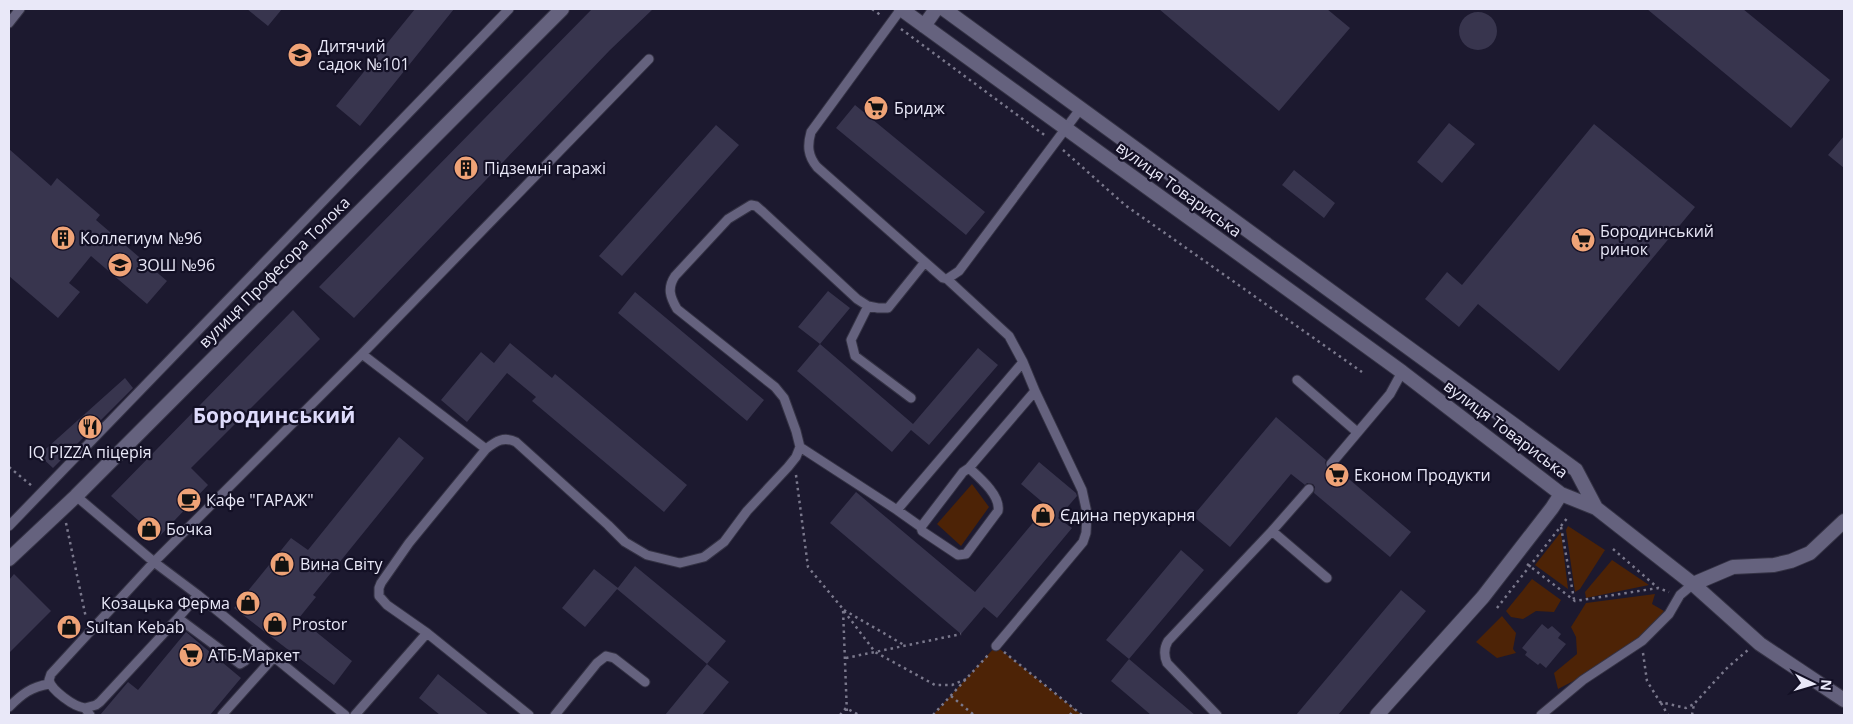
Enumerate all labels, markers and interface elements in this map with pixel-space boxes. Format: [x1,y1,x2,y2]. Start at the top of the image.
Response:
place label: Дитячий садок №101 [318,35,410,75]
school or university icon: Дитячий садок №101 [287,42,313,68]
supermarket icon: Бридж [863,95,889,121]
place label: Бридж [894,97,945,119]
street label: вулиця Товариська [1112,136,1246,242]
building icon: Підземні гаражі [453,155,479,181]
place label: Підземні гаражі [484,157,606,179]
street label: вулиця Професора Толока [194,192,354,352]
place label: Бородинський ринок [1600,220,1714,260]
building icon: Коллегиум №96 [50,225,76,251]
place label: Коллегиум №96 [80,227,202,249]
supermarket icon: Бородинський ринок [1570,227,1596,253]
school or university icon: ЗОШ №96 [107,252,133,278]
place label: ЗОШ №96 [138,254,215,276]
street label: вулиця Товариська [1439,375,1573,483]
district label: Бородинський [193,401,355,429]
restaurant icon: IQ PIZZA піцерія [77,414,103,440]
place label: IQ PIZZA піцерія [28,441,152,463]
supermarket icon: Економ Продукти [1324,462,1350,488]
place label: Економ Продукти [1354,464,1491,486]
cafe icon: Кафе "ГАРАЖ" [176,487,202,513]
place label: Кафе "ГАРАЖ" [206,489,314,511]
shop icon: Єдина перукарня [1030,502,1056,528]
place label: Єдина перукарня [1060,504,1195,526]
shop icon: Бочка [136,516,162,542]
place label: Бочка [166,518,212,540]
shop icon: Вина Світу [269,551,295,577]
place label: Вина Світу [300,553,384,575]
shop icon: Козацька Ферма [235,590,261,616]
place label: Козацька Ферма [101,592,230,614]
shop icon: Prostor [262,611,288,637]
place label: Prostor [292,613,348,635]
shop icon: Sultan Kebab [56,614,82,640]
place label: Sultan Kebab [86,616,184,638]
supermarket icon: АТБ-Маркет [178,642,204,668]
place label: АТБ-Маркет [208,644,300,666]
north arrow [1788,659,1838,709]
text: N [1816,679,1836,692]

